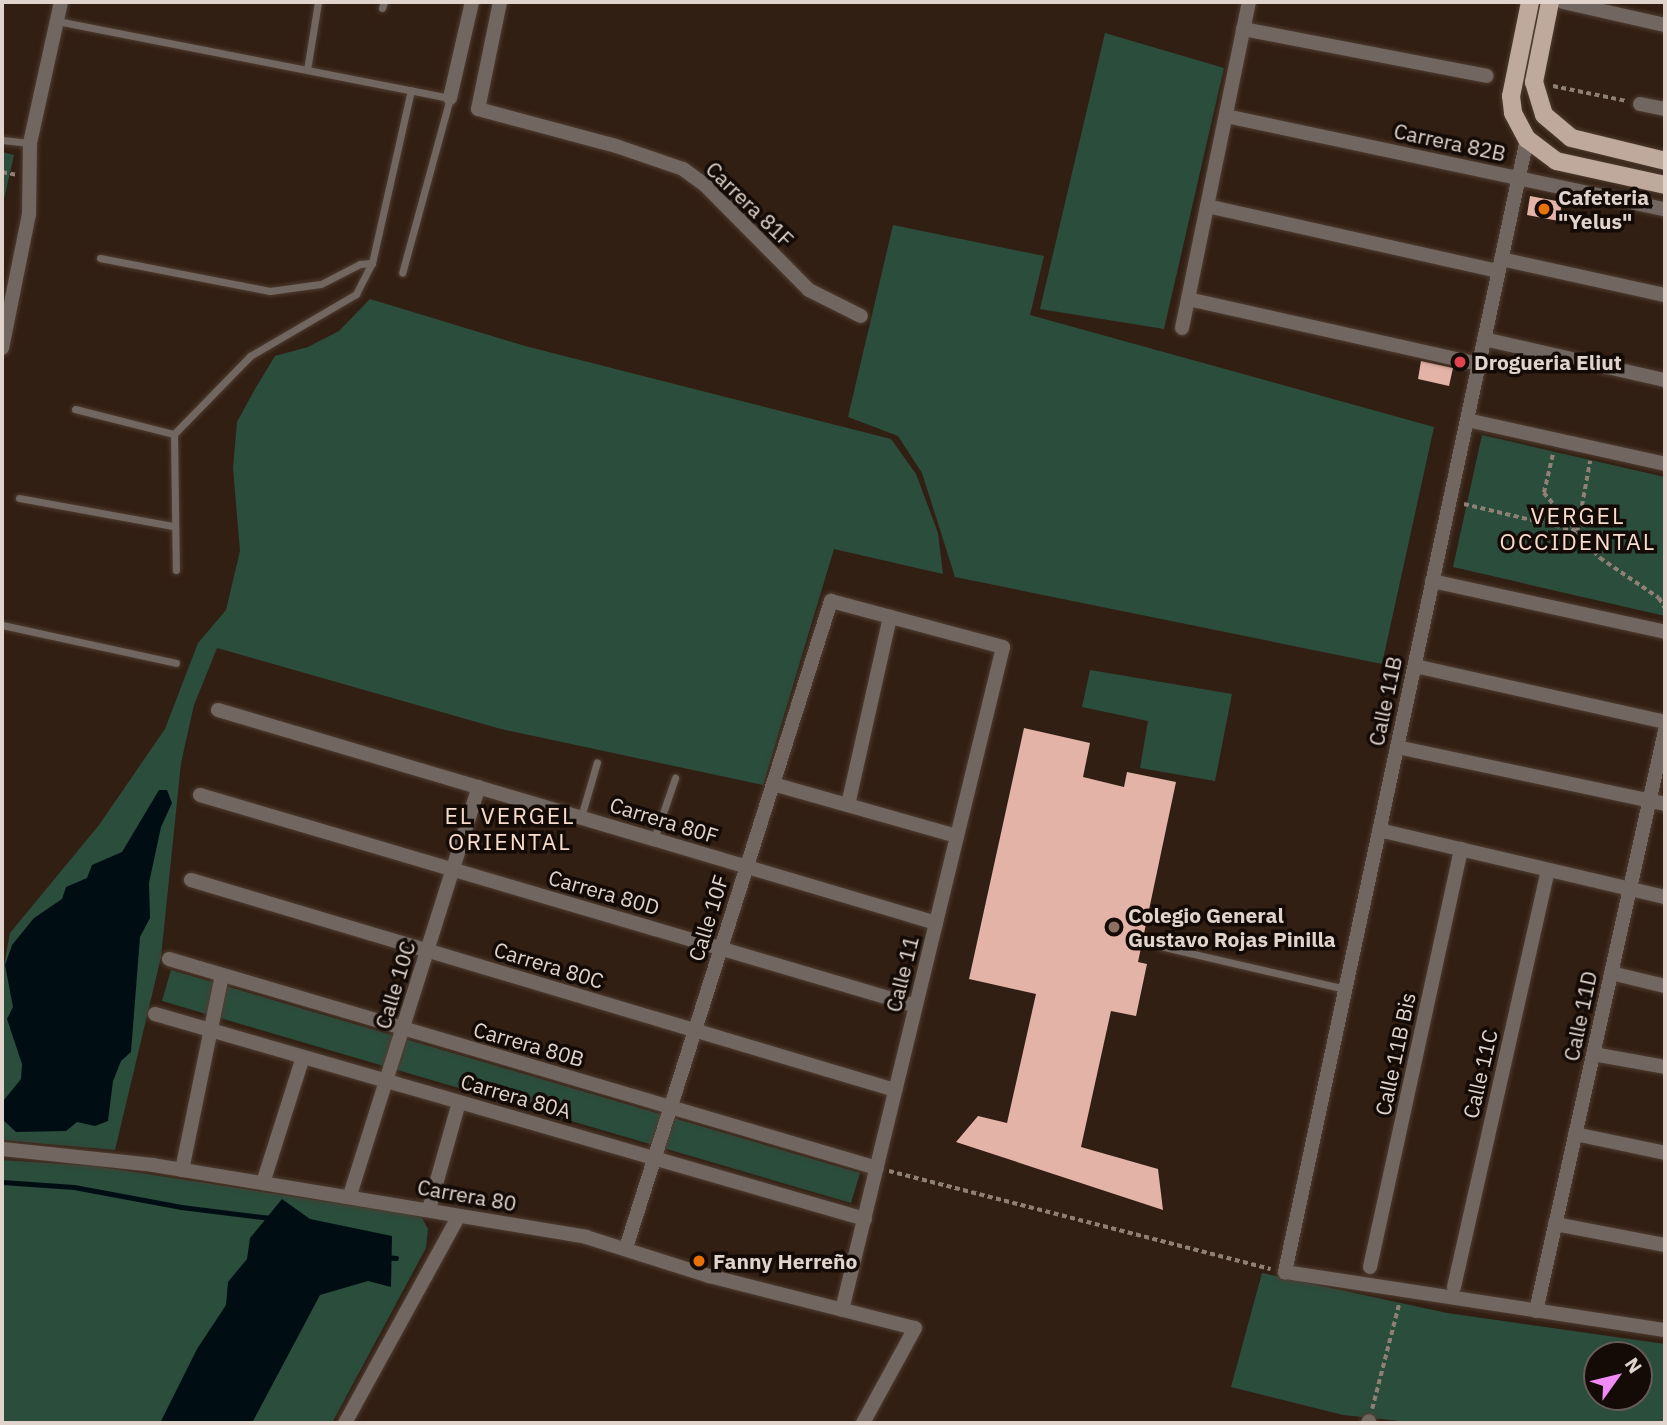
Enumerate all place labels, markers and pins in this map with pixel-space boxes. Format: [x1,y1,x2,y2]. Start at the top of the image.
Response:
place label: Cafeteria "Yelus" [1558,184,1649,234]
marker: Cafeteria "Yelus" [1536,201,1552,217]
place label: Drogueria Eliut [1474,349,1622,375]
marker: Drogueria Eliut [1452,354,1468,370]
place label: Colegio General Gustavo Rojas Pinilla [1128,902,1336,952]
marker: Colegio General Gustavo Rojas Pinilla [1106,919,1122,935]
place label: Fanny Herreño [713,1248,857,1274]
marker: Fanny Herreño [691,1253,707,1269]

